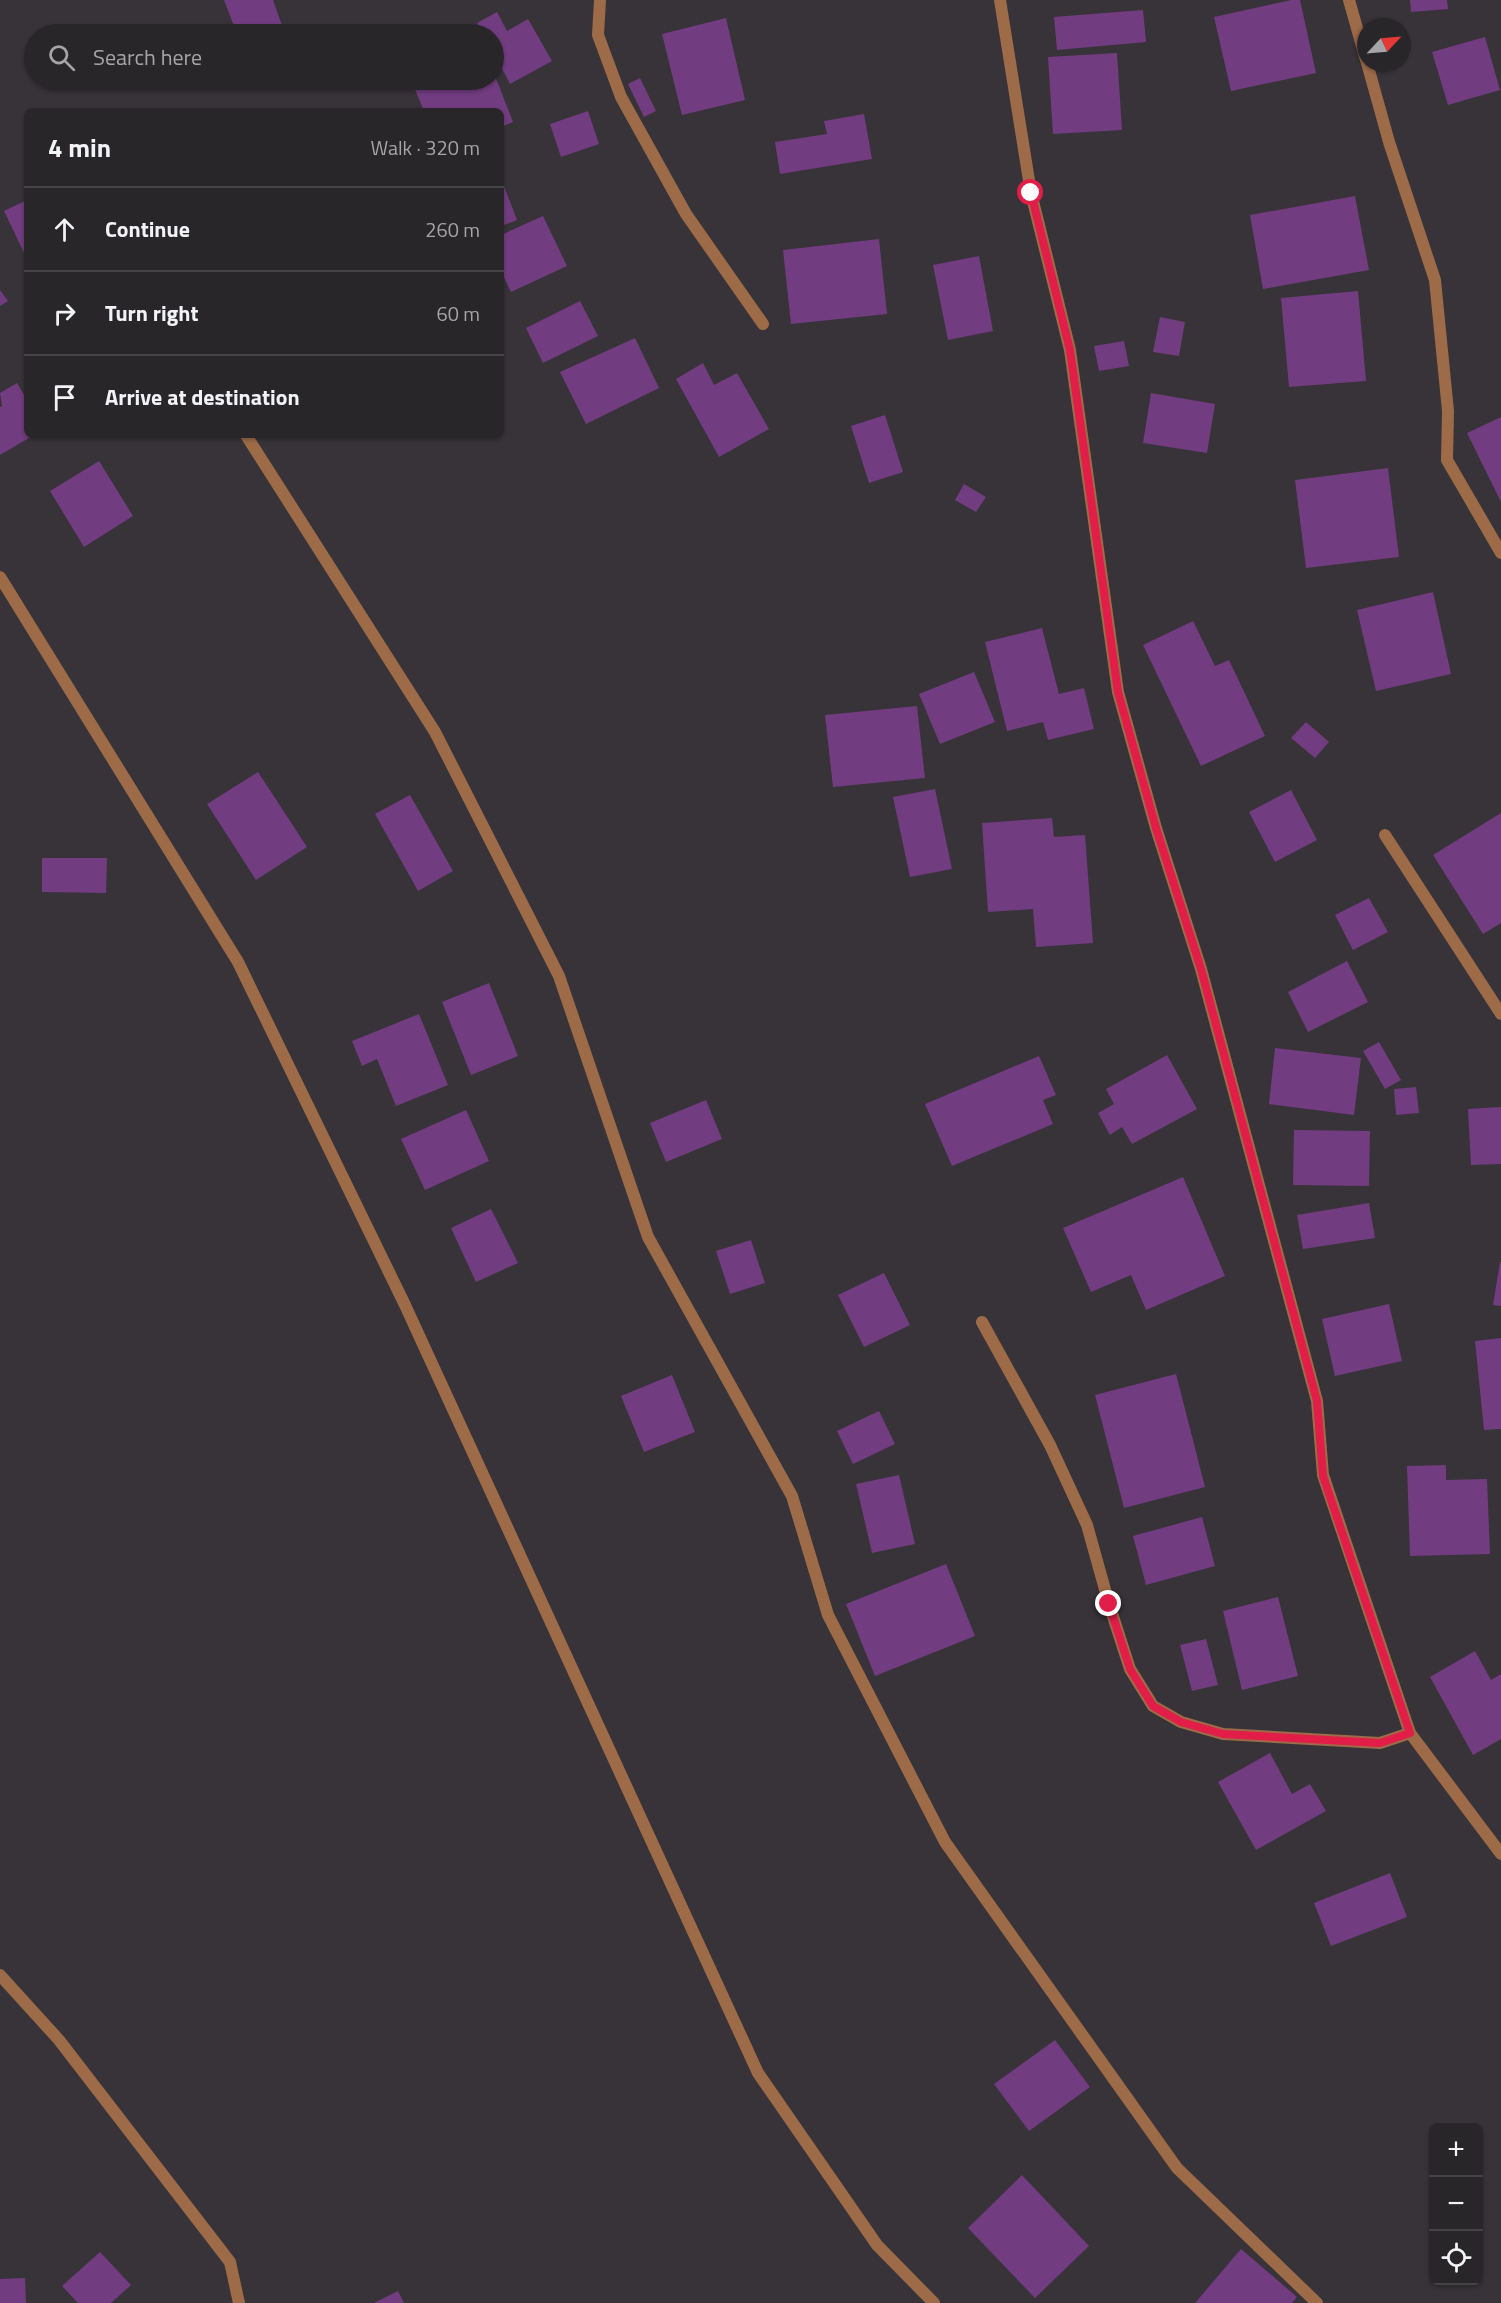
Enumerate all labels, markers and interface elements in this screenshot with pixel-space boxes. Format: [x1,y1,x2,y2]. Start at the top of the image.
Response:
north arrow [1357,18,1411,72]
search box [24,24,504,90]
text: Search here [93,40,202,74]
icon: search [45,41,78,74]
text: 4 min [48,128,111,167]
text: Walk · 320 m [371,132,480,163]
route start [1017,179,1043,205]
text: Continue [105,212,190,246]
icon: ahead [48,213,81,246]
text: 260 m [425,214,480,245]
text: Turn right [105,296,199,330]
icon: right [48,297,81,330]
text: 60 m [436,298,480,329]
text: Arrive at destination [105,380,300,414]
icon: arrive [48,381,81,414]
route end [1095,1590,1121,1616]
map controls [1429,2123,1483,2285]
button: + [1429,2123,1483,2177]
button: − [1429,2177,1483,2231]
button: locate [1429,2231,1483,2285]

